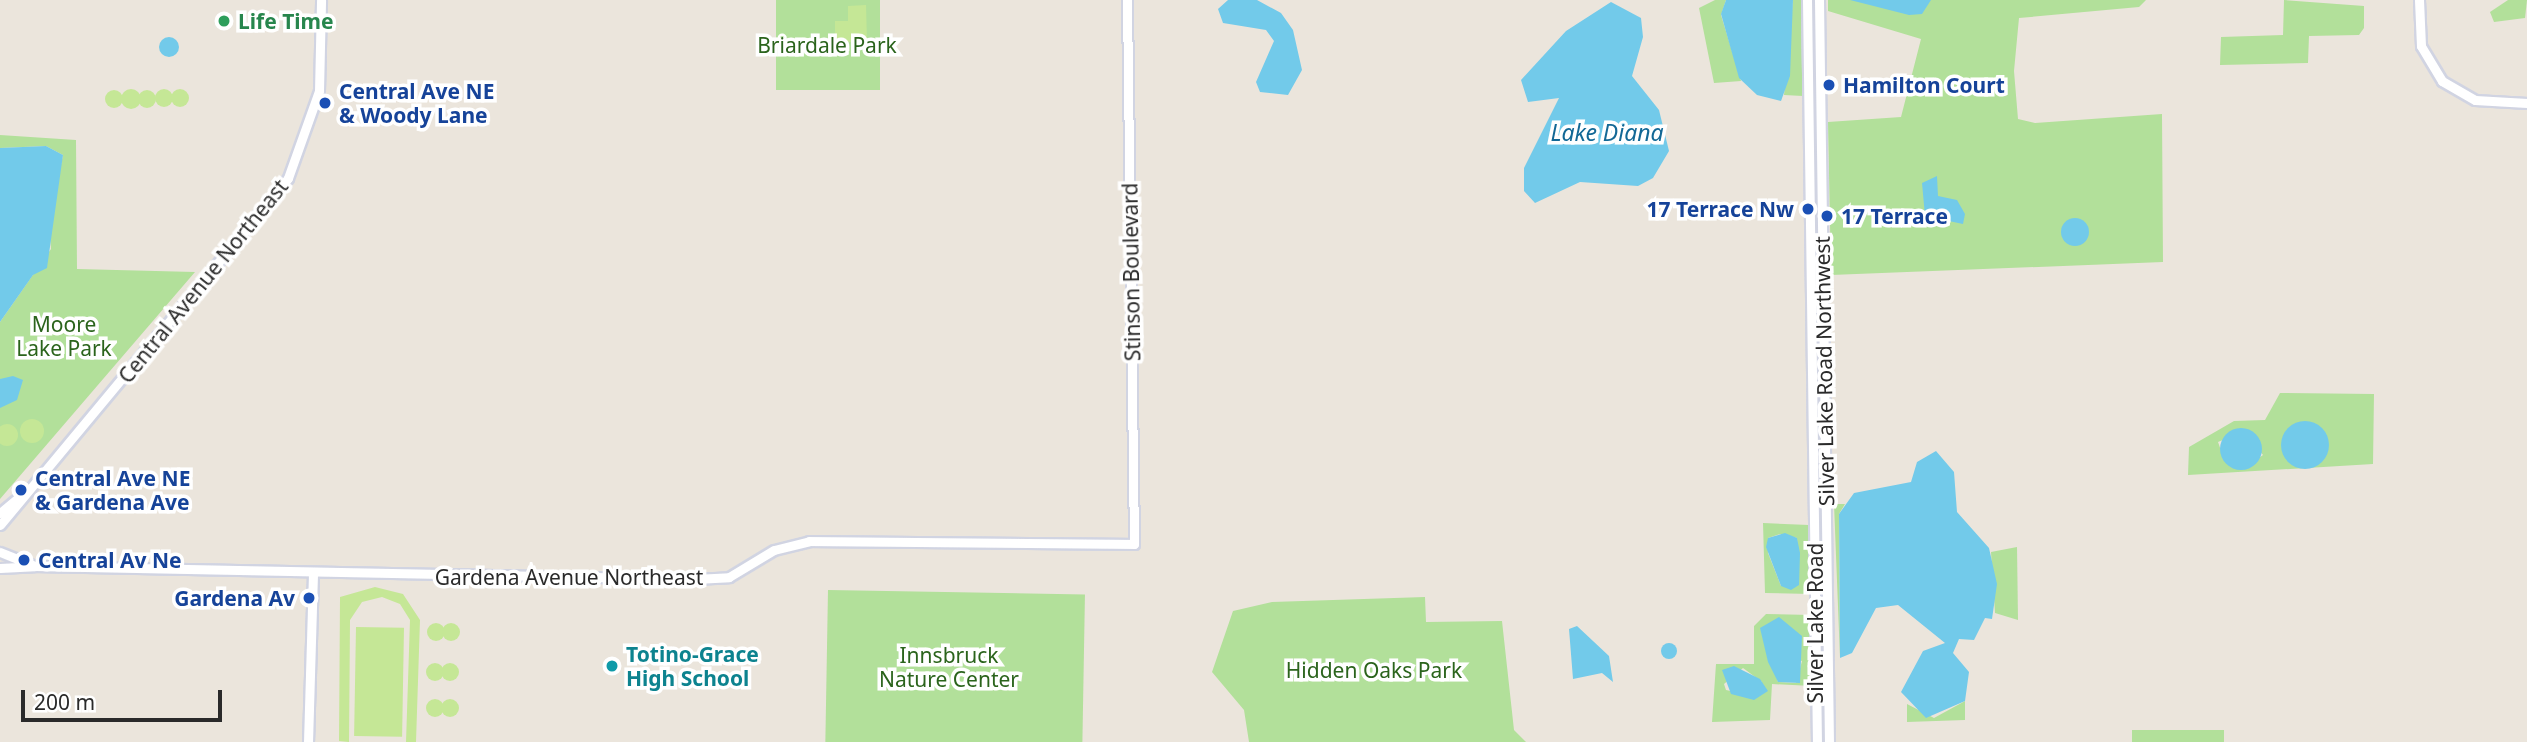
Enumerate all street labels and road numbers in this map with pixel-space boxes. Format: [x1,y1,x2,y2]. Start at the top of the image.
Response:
street label: Central Avenue Northeast [113,174,293,388]
street label: Stinson Boulevard [1117,183,1145,361]
street label: Silver Lake Road Northwest [1809,236,1839,506]
street label: Silver Lake Road [1802,543,1828,703]
street label: Gardena Avenue Northeast [435,564,703,590]

